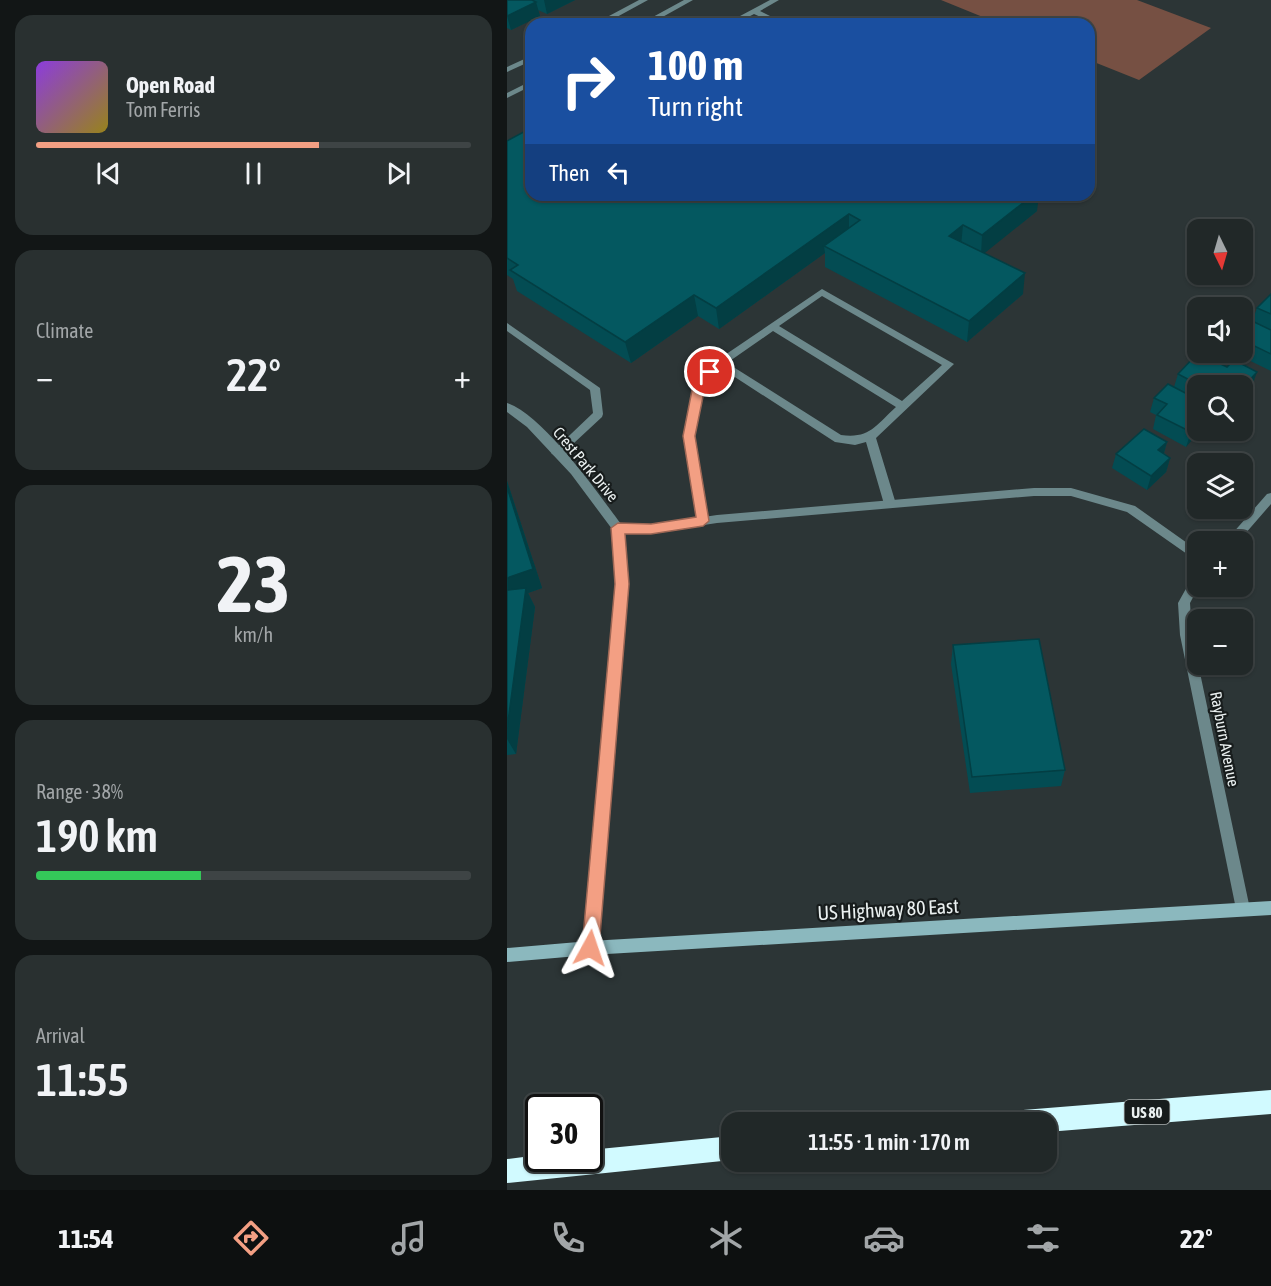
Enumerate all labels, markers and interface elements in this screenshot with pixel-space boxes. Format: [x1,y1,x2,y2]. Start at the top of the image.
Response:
text: 100 m [648,41,743,89]
icon: right [549,42,627,120]
text: Open Road [126,72,215,98]
text: Turn right [648,91,743,122]
text: Tom Ferris [126,98,200,121]
icon: left [602,156,635,189]
icon: previous [92,157,125,190]
icon: pause [237,157,270,190]
icon: next [382,157,415,190]
text: Then [549,160,590,186]
north arrow [1187,219,1253,285]
map controls [1187,219,1253,675]
button: sound [1187,297,1253,363]
text: Climate [36,319,93,342]
pin [684,346,735,397]
text: 22° [226,349,281,401]
icon: arrive [693,355,726,388]
text: − [36,357,53,395]
text: + [454,357,471,395]
button: search [1187,375,1253,441]
street label: Crest Park Drive [550,423,622,505]
button: layers [1187,453,1253,519]
button: + [1187,531,1253,597]
text: 23 [217,539,290,629]
button: − [1187,609,1253,675]
text: km/h [234,623,273,646]
street label: Rayburn Avenue [1206,690,1243,788]
text: Range · 38% [36,780,123,803]
text: 190 km [36,810,158,862]
street label: US Highway 80 East [817,894,960,924]
position arrow [558,916,622,980]
text: Arrival [36,1024,85,1047]
text: 11:55 [36,1054,129,1106]
speed limit sign: 30 [525,1094,603,1172]
road number: US 80 [1125,1100,1169,1124]
text: 11:55 · 1 min · 170 m [808,1129,970,1155]
icon: directions [230,1217,272,1259]
icon: music [388,1217,430,1259]
icon: phone [547,1217,589,1259]
icon: climate [705,1217,747,1259]
icon: car [863,1217,905,1259]
icon: filters [1022,1217,1064,1259]
text: 11:54 [58,1223,114,1254]
text: 22° [1180,1223,1213,1254]

